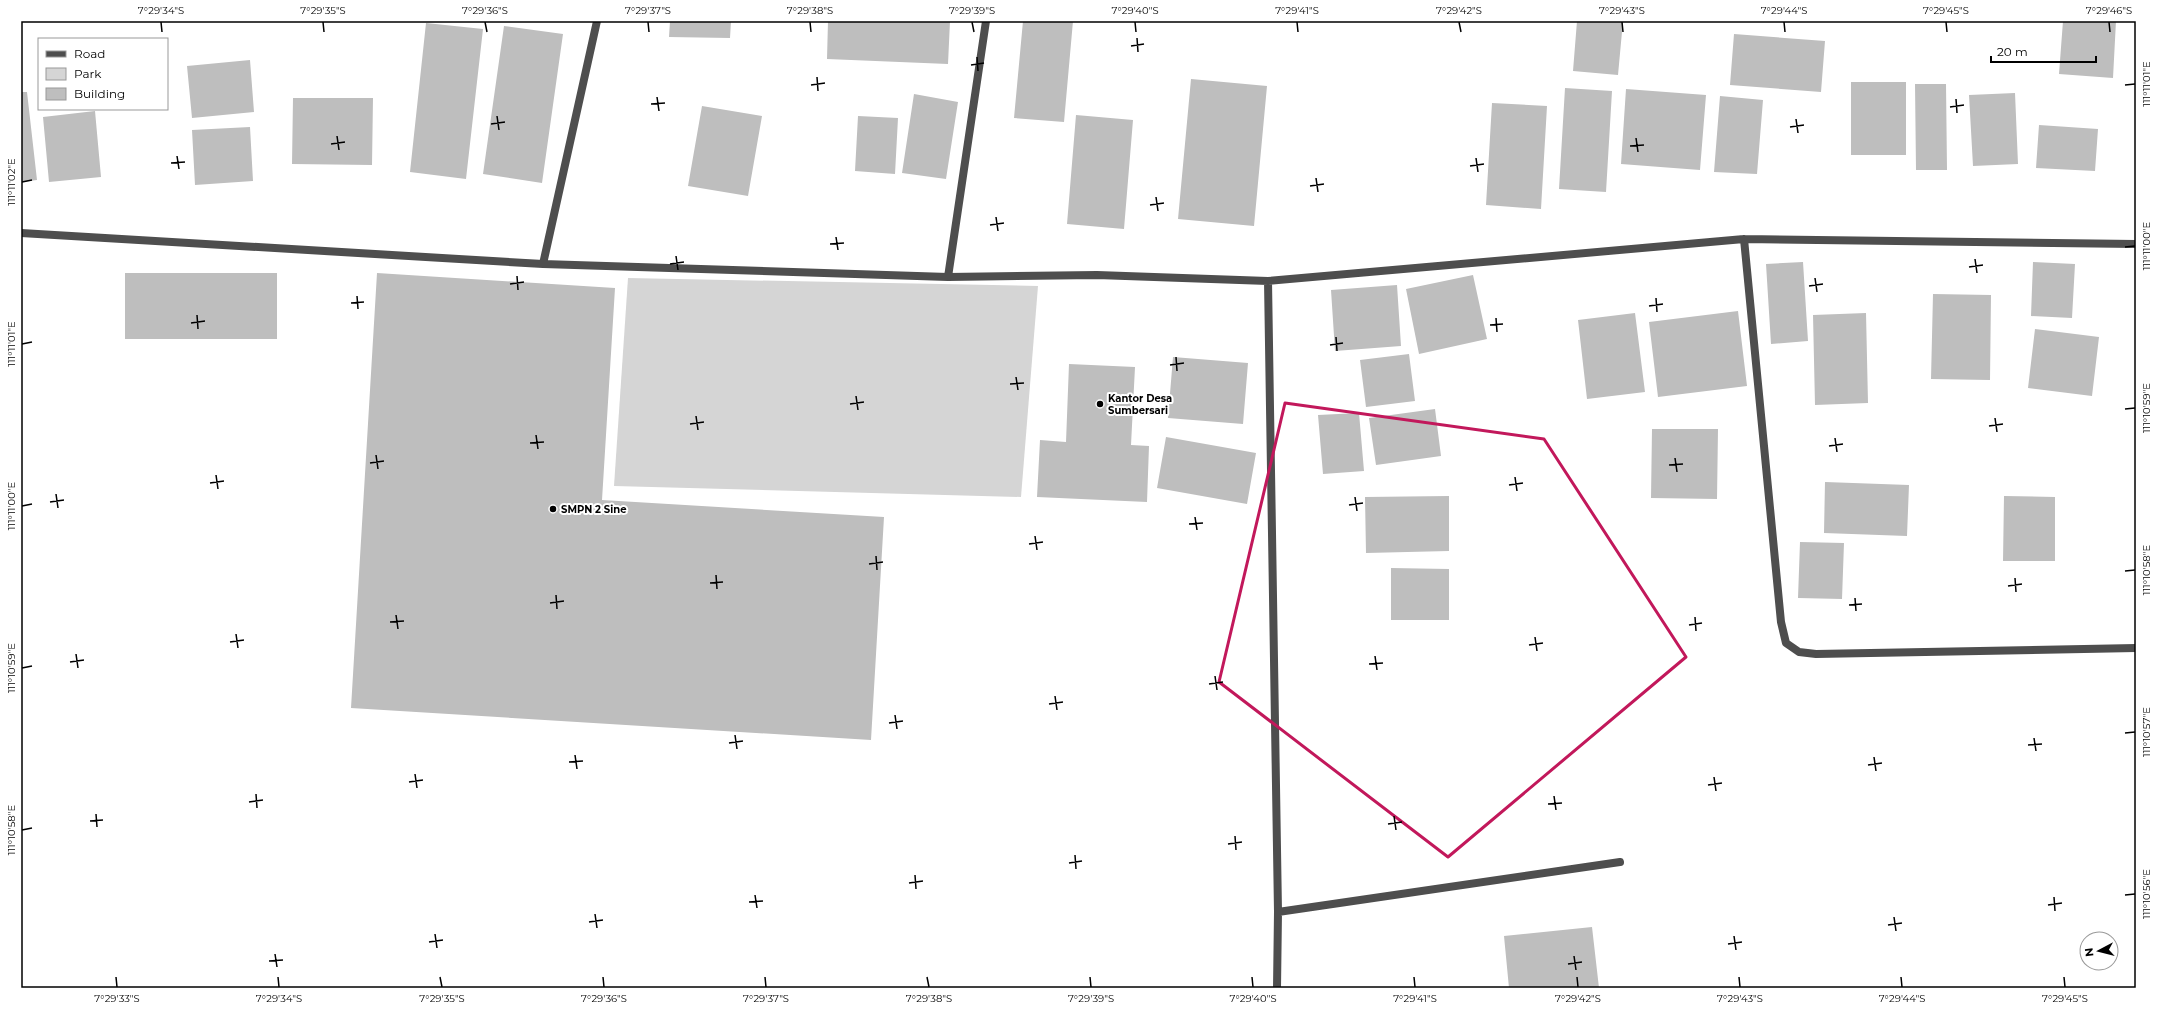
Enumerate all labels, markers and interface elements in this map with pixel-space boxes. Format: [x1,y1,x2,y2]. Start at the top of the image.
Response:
text: 7°29'34"S [138,4,184,17]
text: 7°29'35"S [300,4,346,17]
text: 7°29'36"S [462,4,508,17]
text: 7°29'37"S [625,4,671,17]
text: 7°29'38"S [787,4,833,17]
text: 7°29'39"S [949,4,995,17]
text: 7°29'40"S [1111,4,1159,17]
text: 7°29'41"S [1275,4,1319,17]
text: 7°29'42"S [1436,4,1482,17]
text: 7°29'43"S [1599,4,1645,17]
text: 7°29'44"S [1761,4,1807,17]
text: 7°29'45"S [1923,4,1969,17]
text: 7°29'46"S [2086,4,2132,17]
legend [38,38,168,110]
scale bar [1991,38,2096,64]
text: 20 m [1997,44,2028,59]
text: Road [74,46,105,61]
text: 111°11'01"E [2140,61,2153,107]
text: Park [74,66,102,81]
text: Building [74,86,125,101]
text: 111°11'02"E [5,158,18,206]
text: 111°11'00"E [2140,221,2153,270]
text: 111°11'01"E [5,321,18,367]
text: 111°10'59"E [2140,383,2153,433]
place label: Kantor Desa Sumbersari [1108,392,1172,417]
marker: Kantor Desa Sumbersari [1095,399,1105,409]
text: 111°11'00"E [5,481,18,530]
place label: SMPN 2 Sine [561,503,626,516]
marker: SMPN 2 Sine [548,504,558,514]
text: 111°10'58"E [2140,545,2153,595]
text: 111°10'59"E [5,643,18,693]
text: 111°10'57"E [2140,707,2153,757]
text: 111°10'58"E [5,805,18,855]
text: 111°10'56"E [2140,869,2153,919]
north arrow [2079,931,2119,971]
text: N [2082,947,2097,957]
text: 7°29'33"S [94,992,140,1005]
text: 7°29'34"S [256,992,302,1005]
text: 7°29'35"S [419,992,465,1005]
text: 7°29'36"S [581,992,627,1005]
text: 7°29'37"S [743,992,789,1005]
text: 7°29'38"S [906,992,952,1005]
text: 7°29'39"S [1068,992,1114,1005]
text: 7°29'40"S [1229,992,1277,1005]
text: 7°29'41"S [1393,992,1437,1005]
text: 7°29'42"S [1555,992,1601,1005]
text: 7°29'43"S [1717,992,1763,1005]
text: 7°29'44"S [1879,992,1925,1005]
text: 7°29'45"S [2042,992,2088,1005]

